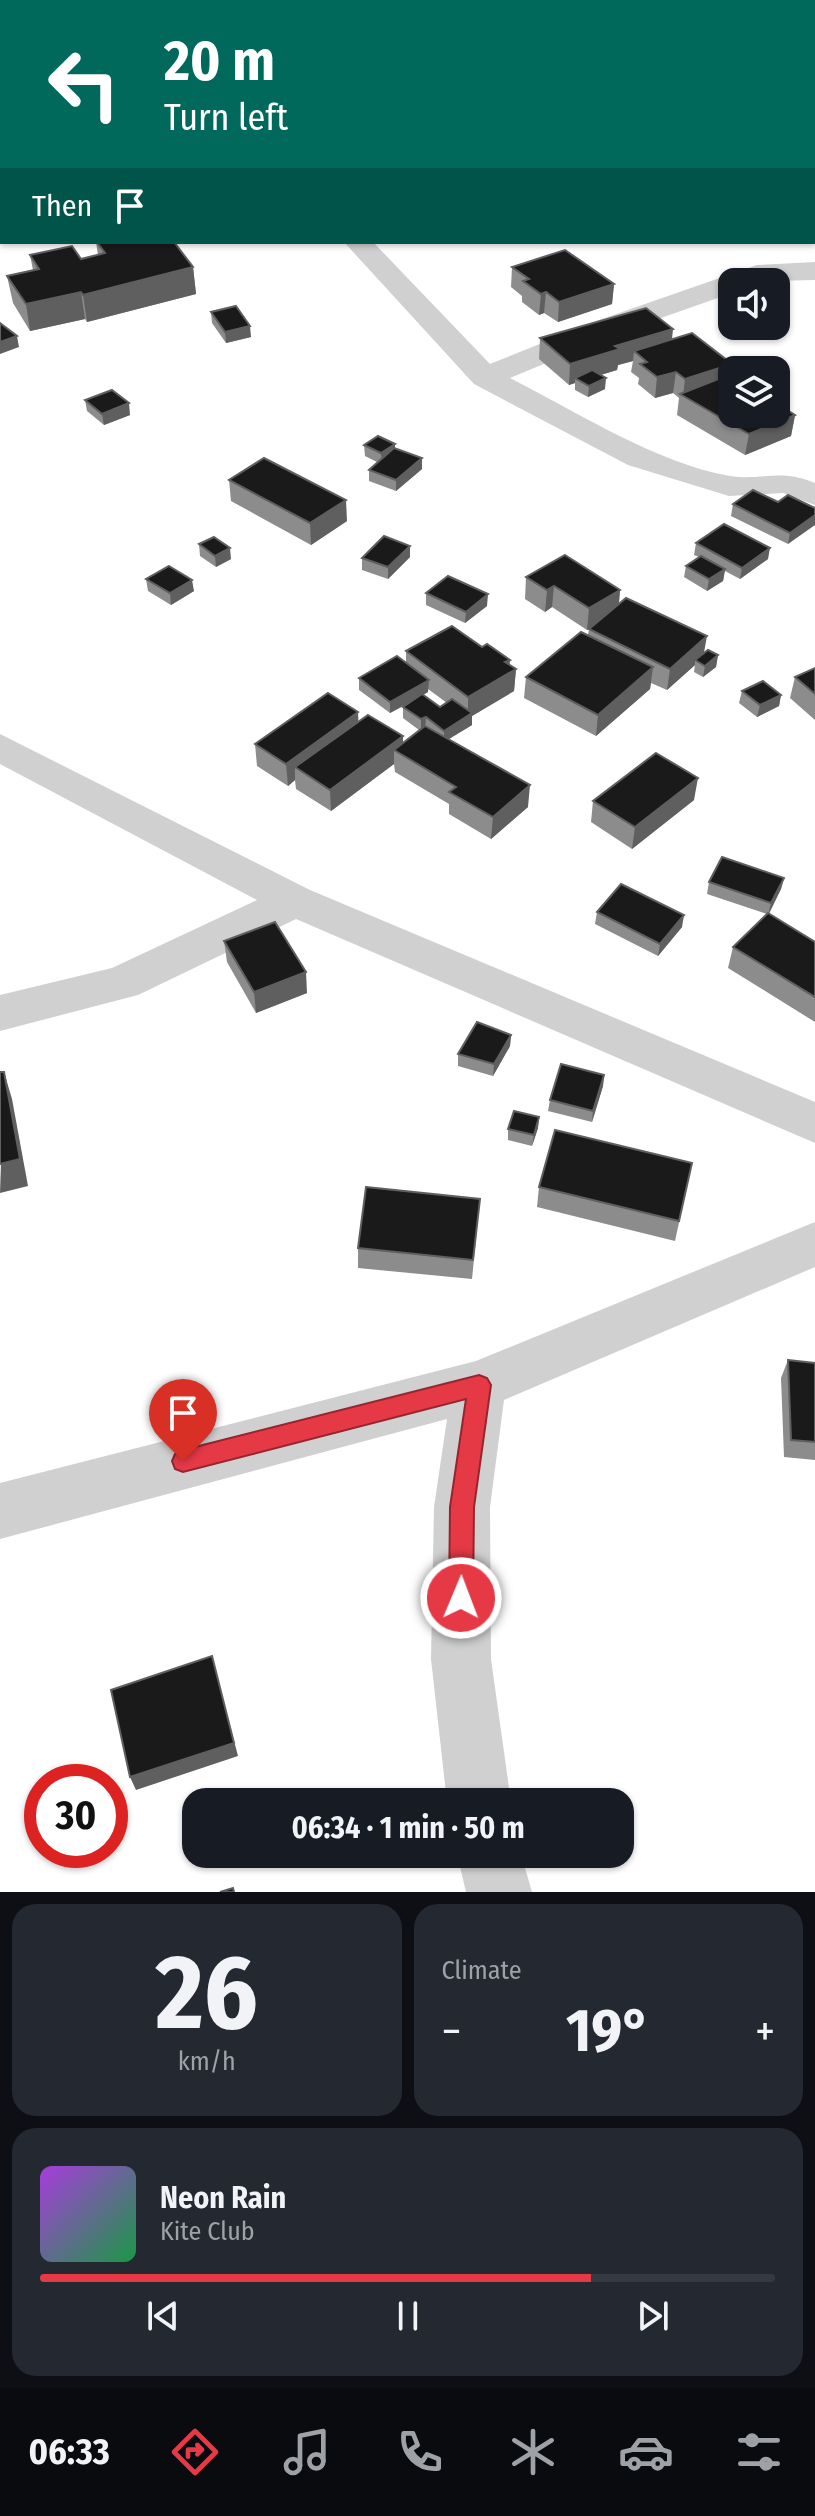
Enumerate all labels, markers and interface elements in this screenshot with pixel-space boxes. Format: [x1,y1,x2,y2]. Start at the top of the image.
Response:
text: 20 m [164,28,275,95]
icon: left [32,32,136,136]
text: Turn left [164,96,288,140]
icon: arrive [108,184,152,228]
text: Then [32,188,92,224]
map controls [718,268,790,428]
button: sound [718,268,790,340]
button: layers [718,356,790,428]
pin [149,1379,217,1461]
icon: arrive [161,1391,205,1435]
position arrow [419,1556,503,1640]
speed limit sign: 30 [24,1764,128,1868]
text: 06:34 · 1 min · 50 m [291,1810,525,1846]
text: 26 [155,1931,258,2056]
text: Climate [442,1955,522,1986]
text: 19° [566,1995,650,2067]
text: − [442,2005,461,2058]
text: + [755,2005,775,2058]
text: km/h [178,2046,236,2077]
text: Neon Rain [160,2180,286,2216]
text: Kite Club [160,2216,255,2247]
icon: previous [141,2294,185,2338]
icon: pause [386,2294,430,2338]
icon: next [631,2294,675,2338]
icon: directions [167,2424,223,2480]
icon: music [279,2424,335,2480]
icon: phone [392,2424,448,2480]
icon: climate [505,2424,561,2480]
icon: car [618,2424,674,2480]
icon: filters [731,2424,787,2480]
text: 06:33 [28,2430,110,2474]

